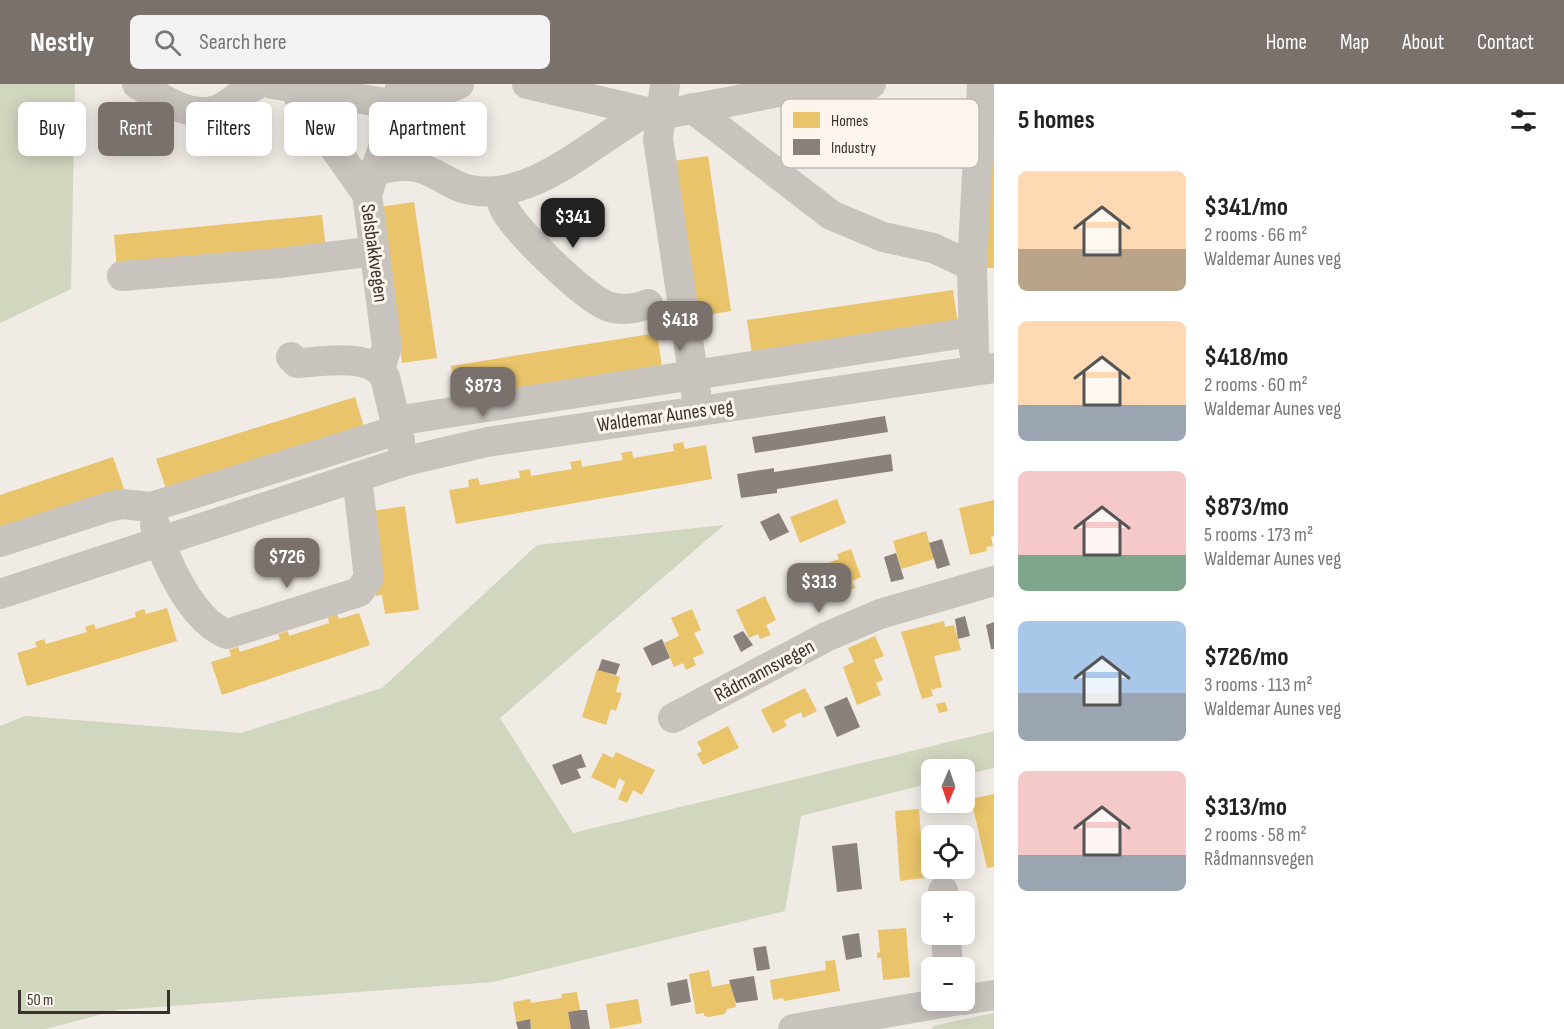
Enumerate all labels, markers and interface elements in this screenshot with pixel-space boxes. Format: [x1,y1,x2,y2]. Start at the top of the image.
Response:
search box [130,15,550,69]
text: Nestly [30,26,94,59]
icon: search [151,26,184,59]
text: Search here [199,29,287,56]
text: Home [1266,30,1307,55]
text: Map [1340,30,1369,55]
text: About [1402,30,1444,55]
text: Contact [1477,30,1534,55]
legend [781,99,979,168]
chip: Buy [18,102,86,156]
chip: Rent [98,102,174,156]
chip: Filters [186,102,272,156]
chip: New [284,102,357,156]
chip: Apartment [369,102,487,156]
icon: filters [1507,104,1540,137]
text: 5 homes [1018,105,1095,136]
text: Homes [831,112,868,131]
text: Industry [831,139,876,158]
text: $341/mo [1204,192,1288,223]
icon: home [1066,195,1138,267]
pin: $341 [537,198,609,249]
street label: Selsbakkvegen [355,203,393,304]
text: $341 [555,205,591,229]
text: 2 rooms · 66 m² [1204,223,1308,247]
text: Waldemar Aunes veg [1204,247,1341,271]
pin: $418 [644,301,716,352]
text: $418 [662,308,698,332]
text: $418/mo [1204,342,1288,373]
icon: home [1066,345,1138,417]
pin: $873 [447,367,519,418]
text: 2 rooms · 60 m² [1204,373,1308,397]
text: $873 [464,374,502,398]
street label: Waldemar Aunes veg [596,395,735,437]
text: Waldemar Aunes veg [1204,397,1341,421]
text: $873/mo [1204,492,1289,523]
icon: home [1066,495,1138,567]
text: 5 rooms · 173 m² [1204,523,1313,547]
pin: $726 [251,538,323,589]
text: $726 [268,545,306,569]
text: Waldemar Aunes veg [1204,547,1341,571]
pin: $313 [783,563,855,614]
text: $313 [801,570,837,594]
street label: Rådmannsvegen [710,634,819,707]
text: $726/mo [1204,642,1289,673]
icon: home [1066,645,1138,717]
text: 3 rooms · 113 m² [1204,673,1313,697]
text: Waldemar Aunes veg [1204,697,1341,721]
north arrow [921,759,975,813]
map controls [921,759,975,1011]
text: $313/mo [1204,792,1287,823]
icon: home [1066,795,1138,867]
text: 2 rooms · 58 m² [1204,823,1307,847]
button: locate [921,825,975,879]
text: Rådmannsvegen [1204,847,1314,871]
button: + [921,891,975,945]
button: − [921,957,975,1011]
scale bar [18,987,170,1014]
text: 50 m [27,991,53,1010]

